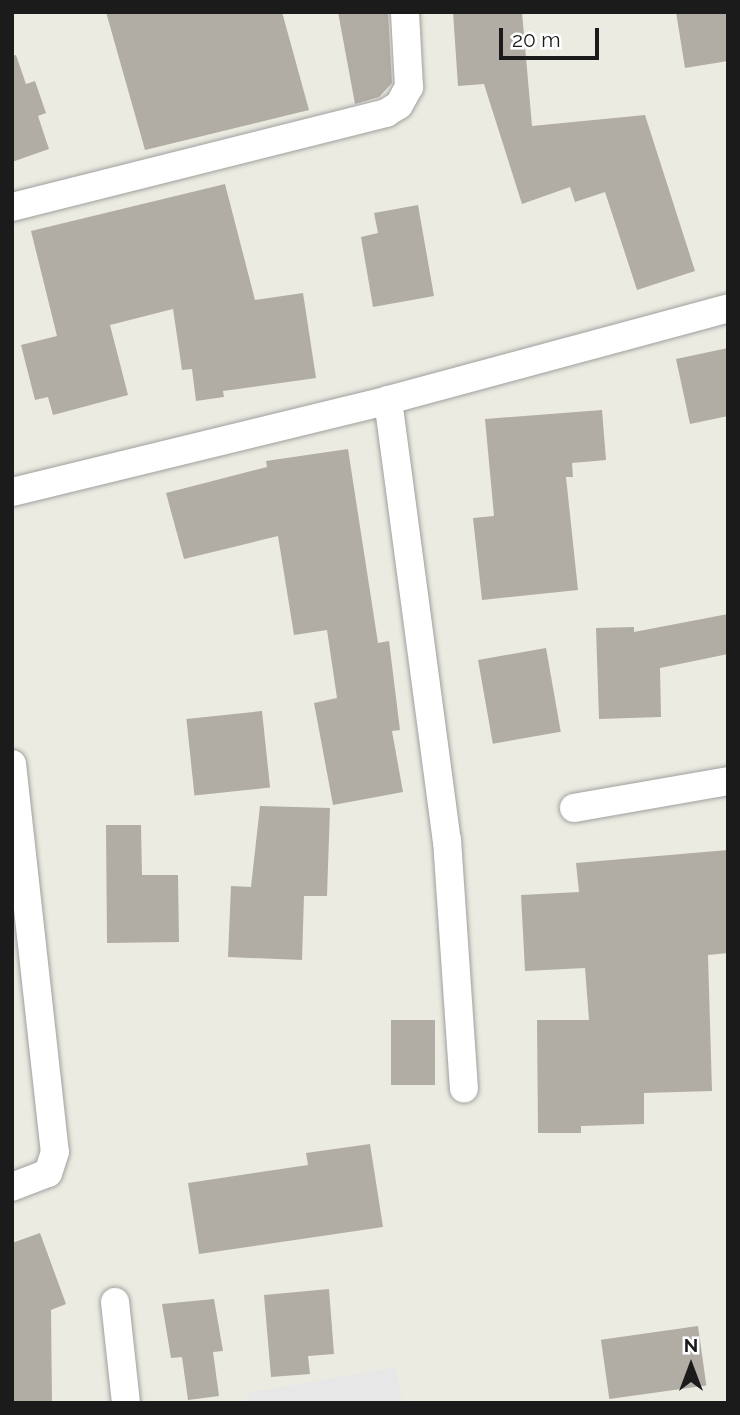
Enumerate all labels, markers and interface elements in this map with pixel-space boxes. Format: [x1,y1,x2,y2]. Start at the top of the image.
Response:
scale bar [502,14,602,58]
text: 20 m [512,27,560,52]
north arrow [656,1331,726,1401]
text: N [684,1334,698,1356]

